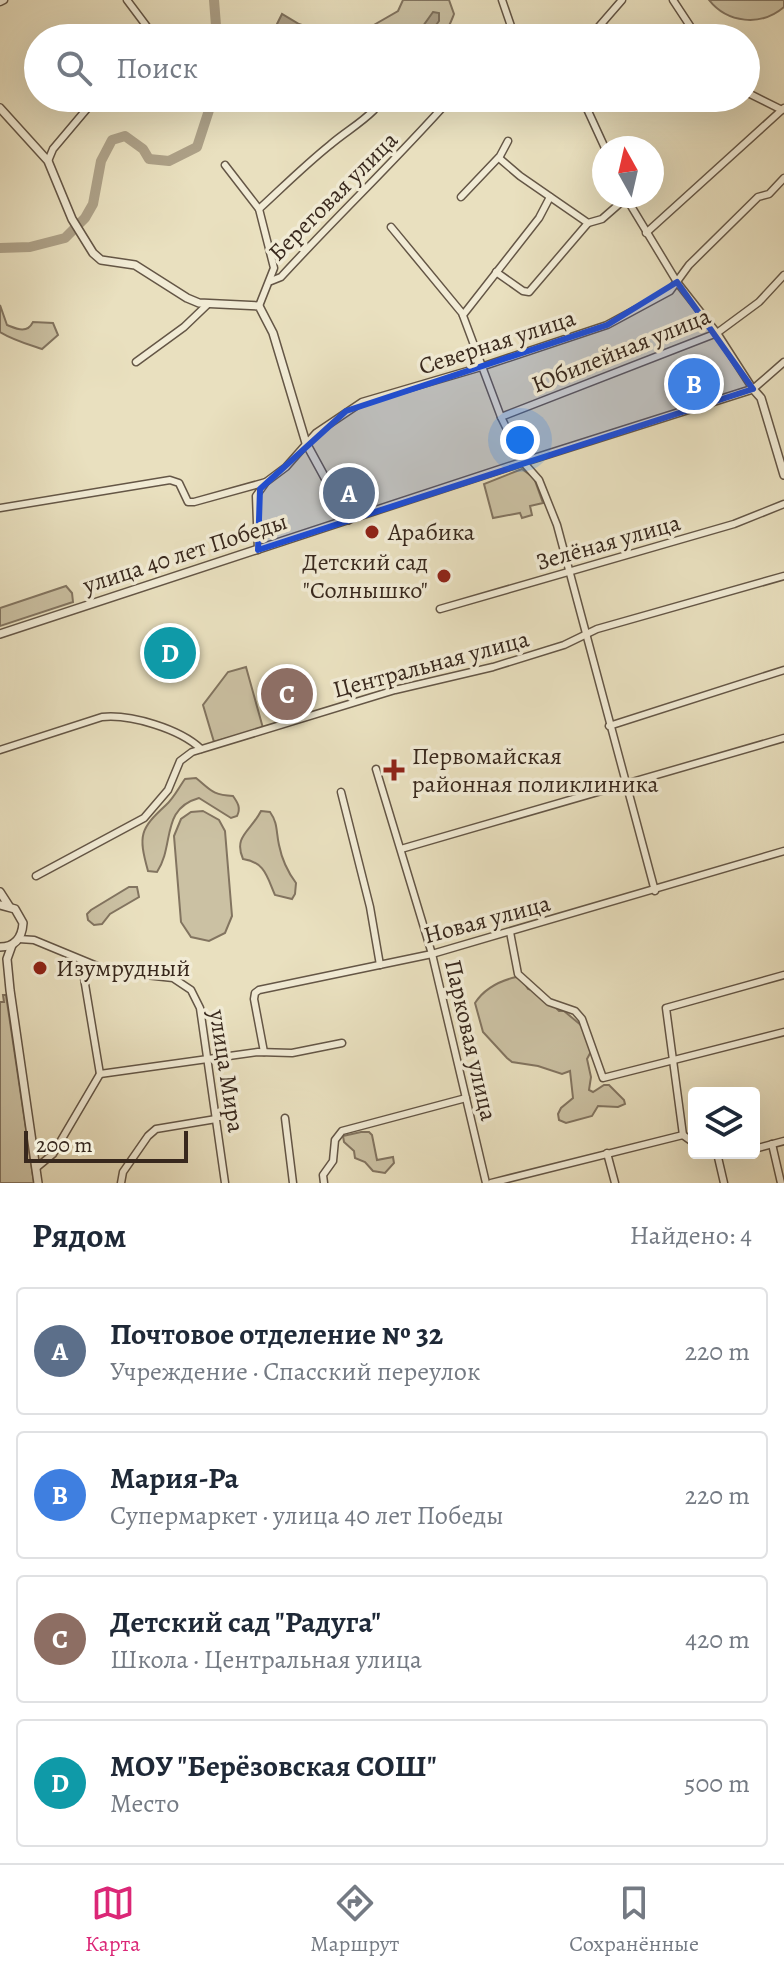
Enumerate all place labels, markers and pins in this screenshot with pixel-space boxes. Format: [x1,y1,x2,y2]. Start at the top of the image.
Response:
pin: B [668,354,720,414]
pin: A [323,463,375,523]
place label: Арабика [387,516,475,548]
marker: Арабика [363,523,381,541]
place label: Детский сад "Солнышко" [302,546,428,606]
marker: Детский сад "Солнышко" [435,567,453,585]
pin: D [144,623,196,683]
pin: C [261,664,313,724]
place label: Первомайская районная поликлиника [412,740,659,800]
marker: Первомайская районная поликлиника [383,759,405,781]
place label: Изумрудный [56,952,190,984]
marker: Изумрудный [31,959,49,977]

